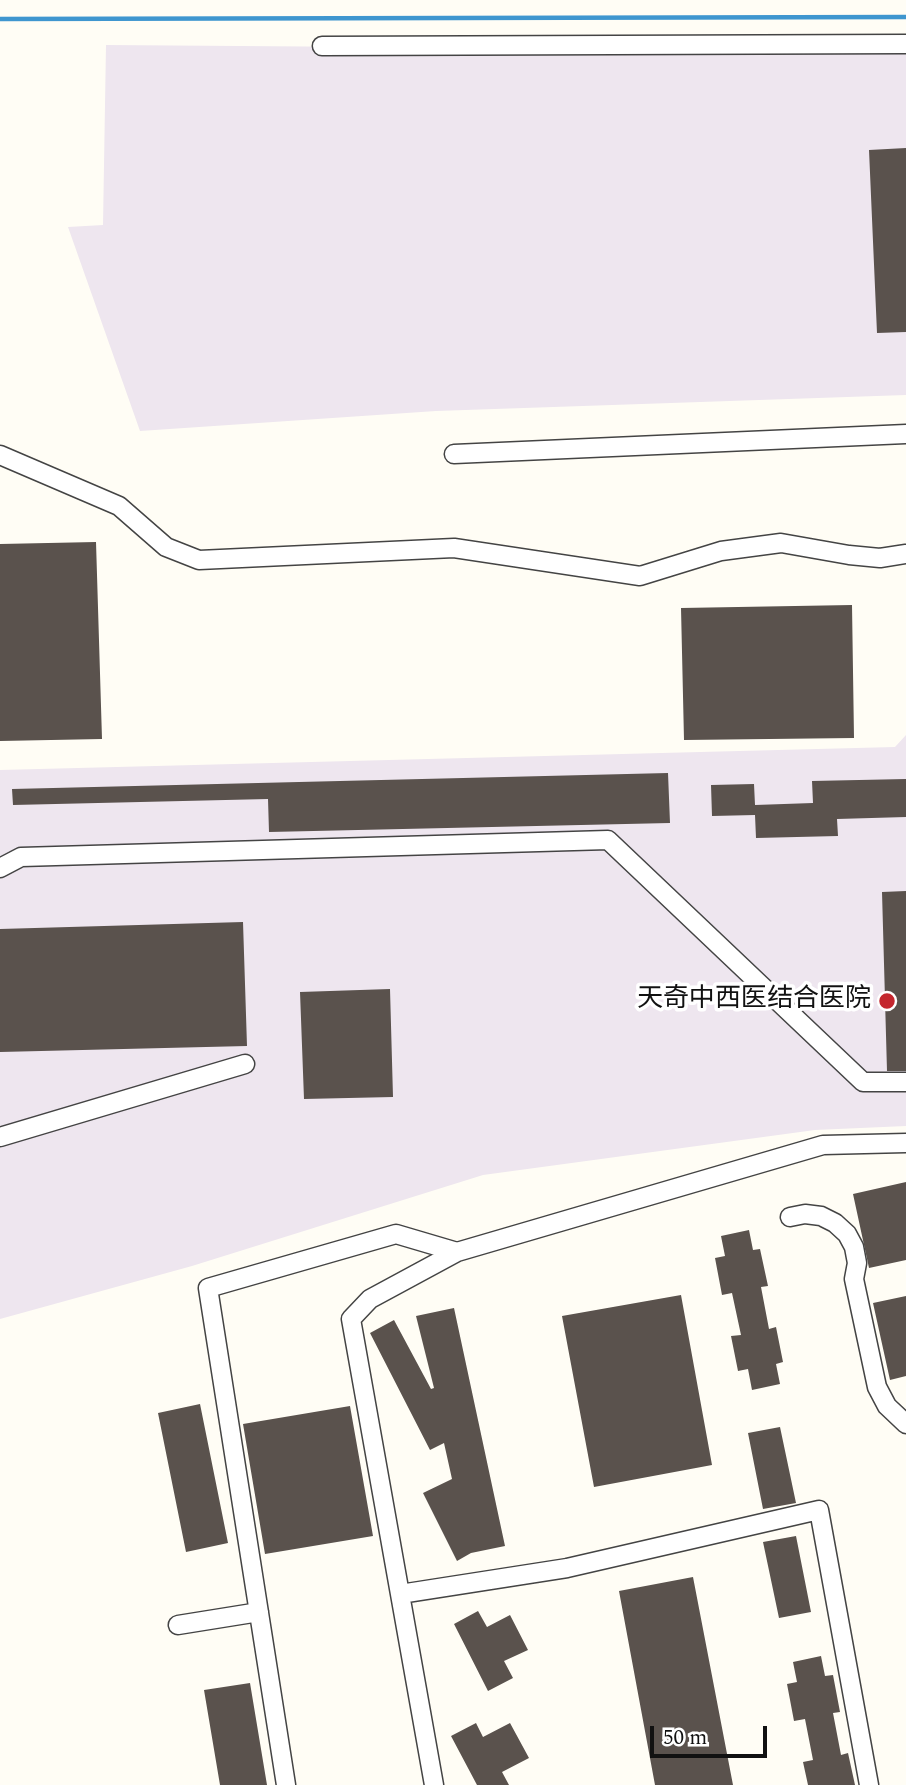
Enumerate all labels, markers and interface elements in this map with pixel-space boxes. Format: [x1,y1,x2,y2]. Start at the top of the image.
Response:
place label: 天奇中西医结合医院 [637,985,871,1017]
marker: 天奇中西医结合医院 [877,991,897,1011]
scale bar [654,1712,771,1756]
text: 50 m [663,1722,707,1754]

